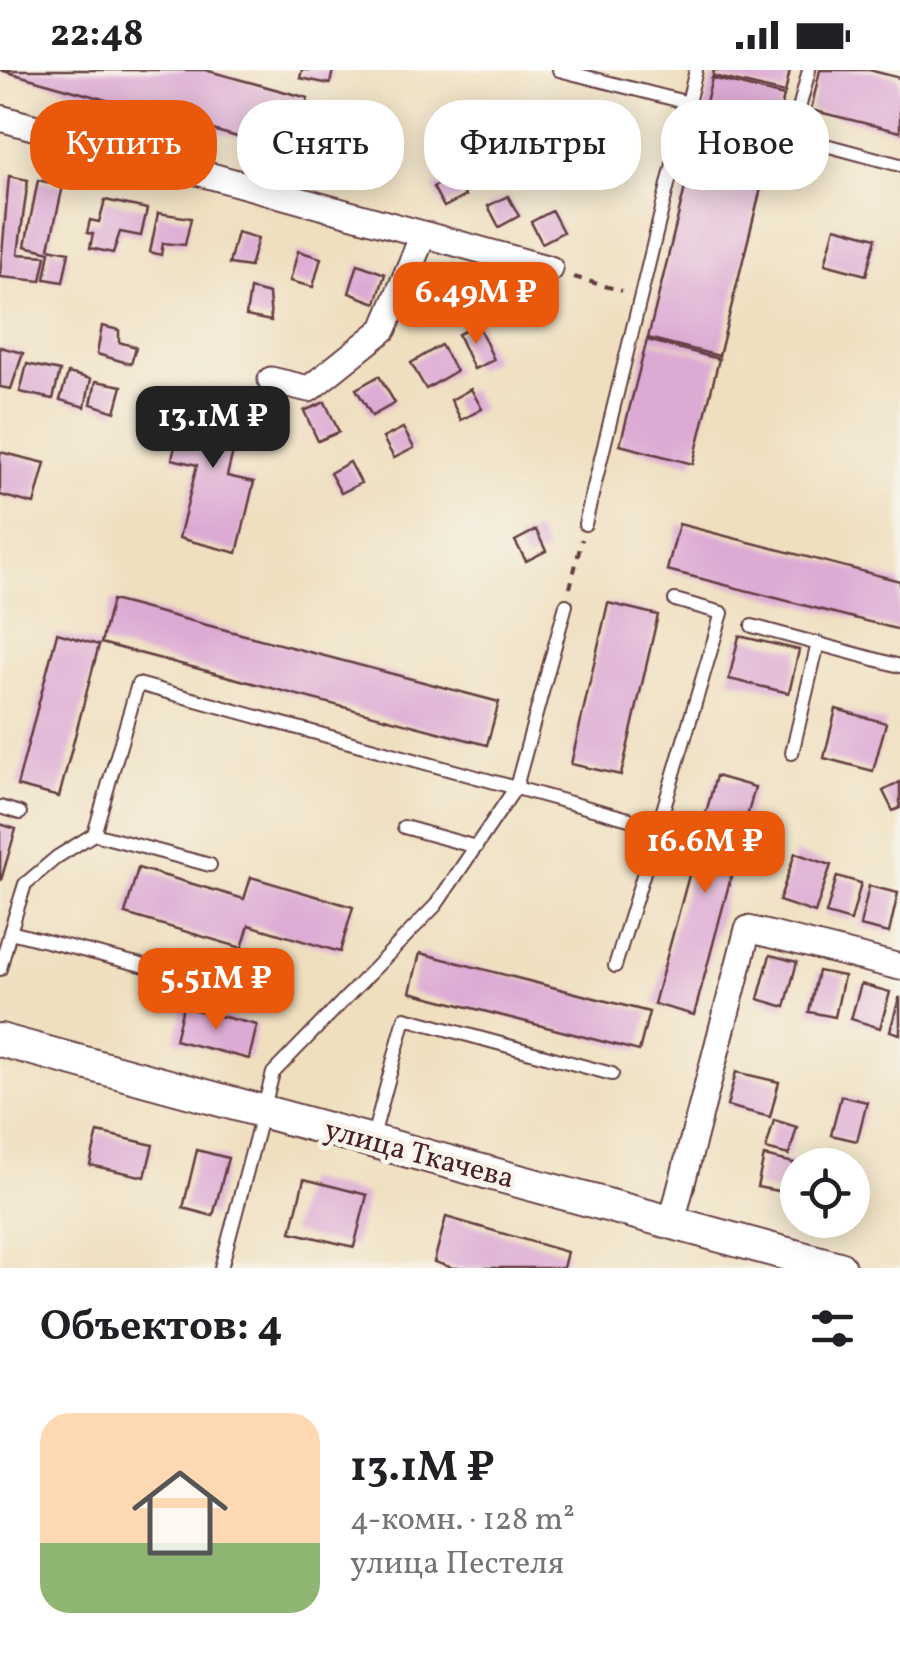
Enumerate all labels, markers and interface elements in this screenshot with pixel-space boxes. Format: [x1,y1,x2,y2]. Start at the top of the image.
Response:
text: 22:48 [50,9,144,62]
chip: Купить [30,100,217,190]
chip: Снять [237,100,404,190]
chip: Фильтры [424,100,641,190]
chip: Новое [661,100,829,190]
pin: 6.49M ₽ [384,262,568,347]
text: 6.49M ₽ [415,272,537,316]
pin: 13.1M ₽ [121,386,305,471]
text: 13.1M ₽ [158,396,268,440]
pin: 16.6M ₽ [613,811,797,896]
text: 16.6M ₽ [647,821,763,865]
pin: 5.51M ₽ [124,948,308,1033]
text: 5.51M ₽ [160,958,272,1002]
street label: улица Ткачева [319,1109,519,1201]
map controls [780,1148,870,1238]
button: locate [780,1148,870,1238]
text: Объектов: 4 [40,1299,283,1358]
icon: filters [805,1301,860,1356]
text: 13.1M ₽ [350,1440,495,1499]
icon: home [120,1453,240,1573]
text: 4-комн. · 128 m² [350,1499,575,1543]
text: улица Пестеля [350,1543,564,1587]

